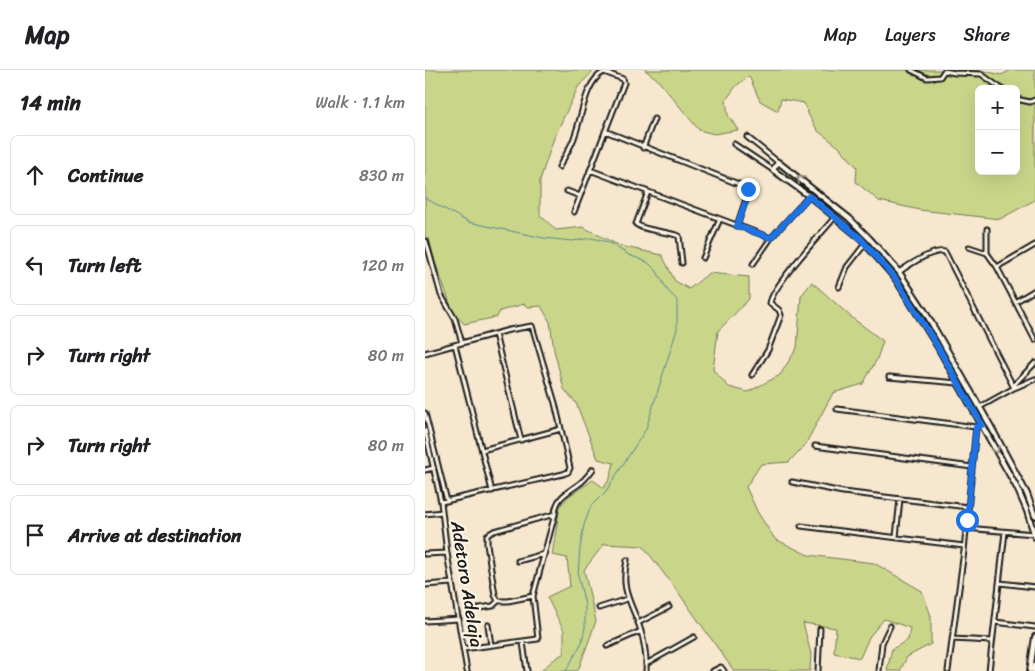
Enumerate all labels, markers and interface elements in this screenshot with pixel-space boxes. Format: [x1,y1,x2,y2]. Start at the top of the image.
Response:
text: Map [25,14,69,56]
text: Map [824,19,857,51]
text: Layers [885,19,936,51]
text: Share [964,19,1010,51]
text: 14 min [20,84,81,122]
map controls [975,85,1020,175]
button: + [975,85,1020,130]
text: Walk · 1.1 km [315,88,405,117]
button: − [975,130,1020,175]
text: Continue [68,159,144,192]
icon: ahead [21,161,49,189]
text: 830 m [359,161,404,190]
one-way arrow [797,176,806,185]
route end [737,178,760,201]
text: Turn left [68,249,141,282]
icon: left [21,251,49,279]
text: 120 m [361,251,404,280]
text: Turn right [68,339,150,372]
icon: right [21,341,49,369]
text: 80 m [368,341,404,370]
text: Turn right [68,429,150,462]
icon: right [21,431,49,459]
text: 80 m [368,431,404,460]
one-way arrow [990,445,1000,454]
route start [956,509,979,532]
street label: Adetoro Adelaja [441,518,493,649]
text: Arrive at destination [68,519,241,552]
icon: arrive [21,521,49,549]

